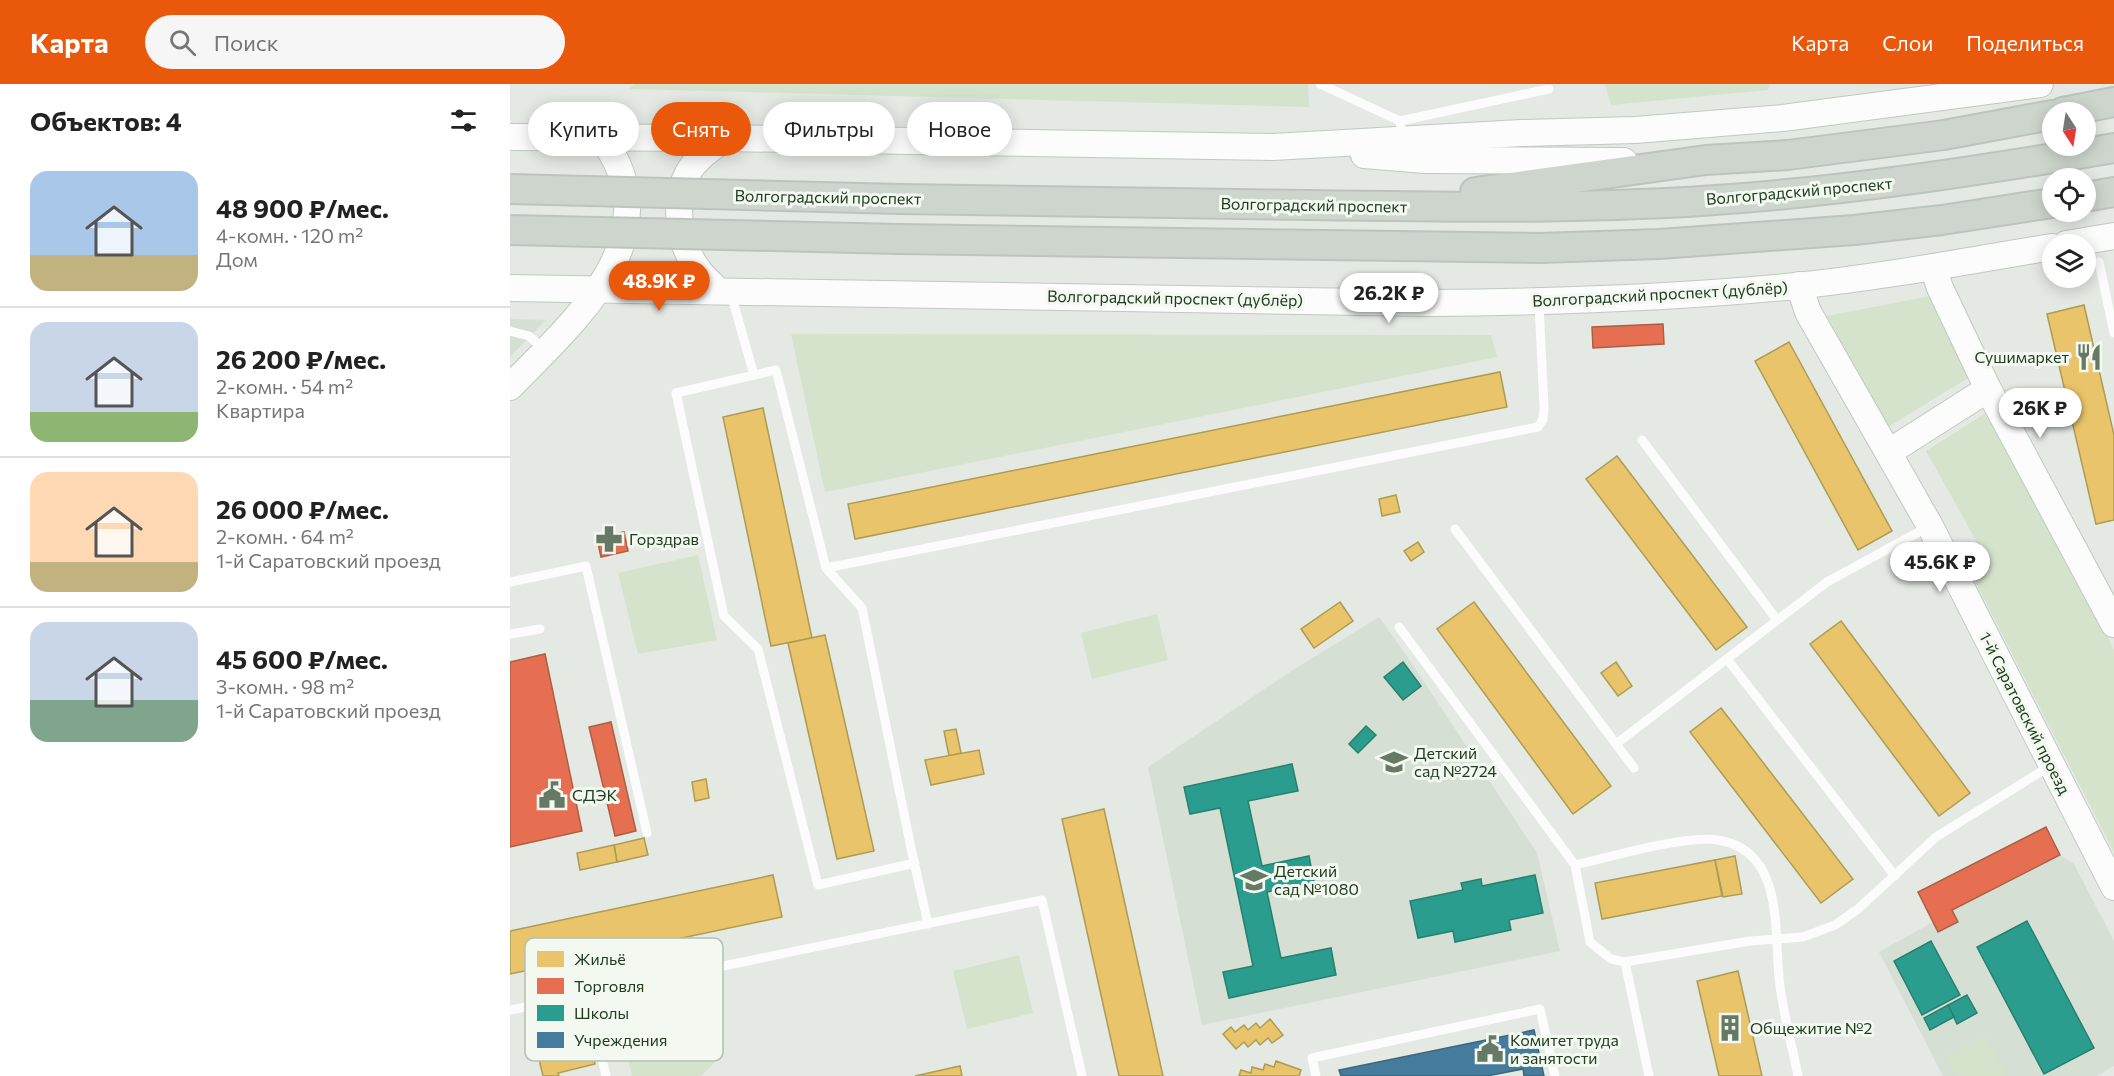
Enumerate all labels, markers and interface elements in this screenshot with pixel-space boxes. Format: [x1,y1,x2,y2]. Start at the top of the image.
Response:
search box [145,15,565,69]
text: Карта [30,25,109,59]
icon: search [166,26,199,59]
text: Поиск [214,29,278,56]
text: Карта [1791,30,1849,55]
text: Слои [1882,30,1933,55]
text: Поделиться [1966,30,2084,55]
chip: Купить [528,102,639,156]
chip: Снять [651,102,751,156]
chip: Фильтры [763,102,895,156]
chip: Новое [907,102,1012,156]
north arrow [2042,102,2096,156]
map controls [2042,102,2096,288]
icon: filters [447,104,480,137]
text: Объектов: 4 [30,105,182,136]
button: locate [2042,168,2096,222]
street label: Волгоградский проспект [1705,173,1893,208]
street label: Волгоградский проспект [734,185,922,208]
text: 48 900 ₽/мес. [216,192,389,223]
street label: Волгоградский проспект [1220,193,1408,216]
icon: home [78,195,150,267]
text: 4-комн. · 120 m² [216,223,363,247]
button: layers [2042,234,2096,288]
text: Дом [216,247,258,271]
pin: 48.9K ₽ [604,261,714,312]
text: 48.9K ₽ [623,268,695,292]
pin: 26.2K ₽ [1334,273,1444,324]
street label: Волгоградский проспект (дублёр) [1532,277,1788,310]
text: 26.2K ₽ [1354,280,1424,304]
street label: Волгоградский проспект (дублёр) [1047,286,1303,309]
restaurant icon: Сушимаркет [2074,342,2104,372]
text: 26 200 ₽/мес. [216,343,386,374]
icon: home [78,346,150,418]
place label: Сушимаркет [1974,347,2069,366]
text: 2-комн. · 54 m² [216,374,353,398]
pin: 26K ₽ [1998,388,2082,439]
text: 26K ₽ [2013,395,2067,419]
text: Квартира [216,398,305,422]
text: 26 000 ₽/мес. [216,493,389,524]
icon: home [78,496,150,568]
text: 2-комн. · 64 m² [216,524,354,548]
pharmacy icon: Горздрав [594,524,624,554]
place label: Горздрав [629,529,699,548]
pin: 45.6K ₽ [1885,542,1995,593]
text: 1-й Саратовский проезд [216,548,441,572]
text: 45.6K ₽ [1904,549,1976,573]
street label: 1-й Саратовский проезд [1976,628,2075,798]
text: 45 600 ₽/мес. [216,643,388,674]
icon: home [78,646,150,718]
text: 3-комн. · 98 m² [216,674,354,698]
text: 1-й Саратовский проезд [216,698,441,722]
place label: Детский сад №2724 [1414,743,1497,780]
school or university icon: Детский сад №2724 [1379,747,1409,777]
public building icon: СДЭК [537,780,567,810]
place label: СДЭК [572,785,617,804]
place label: Детский сад №1080 [1274,861,1359,898]
school or university icon: Детский сад №1080 [1239,865,1269,895]
legend [525,938,723,1061]
text: Жильё [574,949,626,968]
text: Торговля [574,976,645,995]
text: Школы [574,1003,629,1022]
building icon: Общежитие №2 [1715,1013,1745,1043]
place label: Общежитие №2 [1750,1018,1873,1037]
text: Учреждения [574,1030,667,1049]
place label: Комитет труда и занятости [1510,1030,1619,1067]
public building icon: Комитет труда и занятости [1475,1034,1505,1064]

